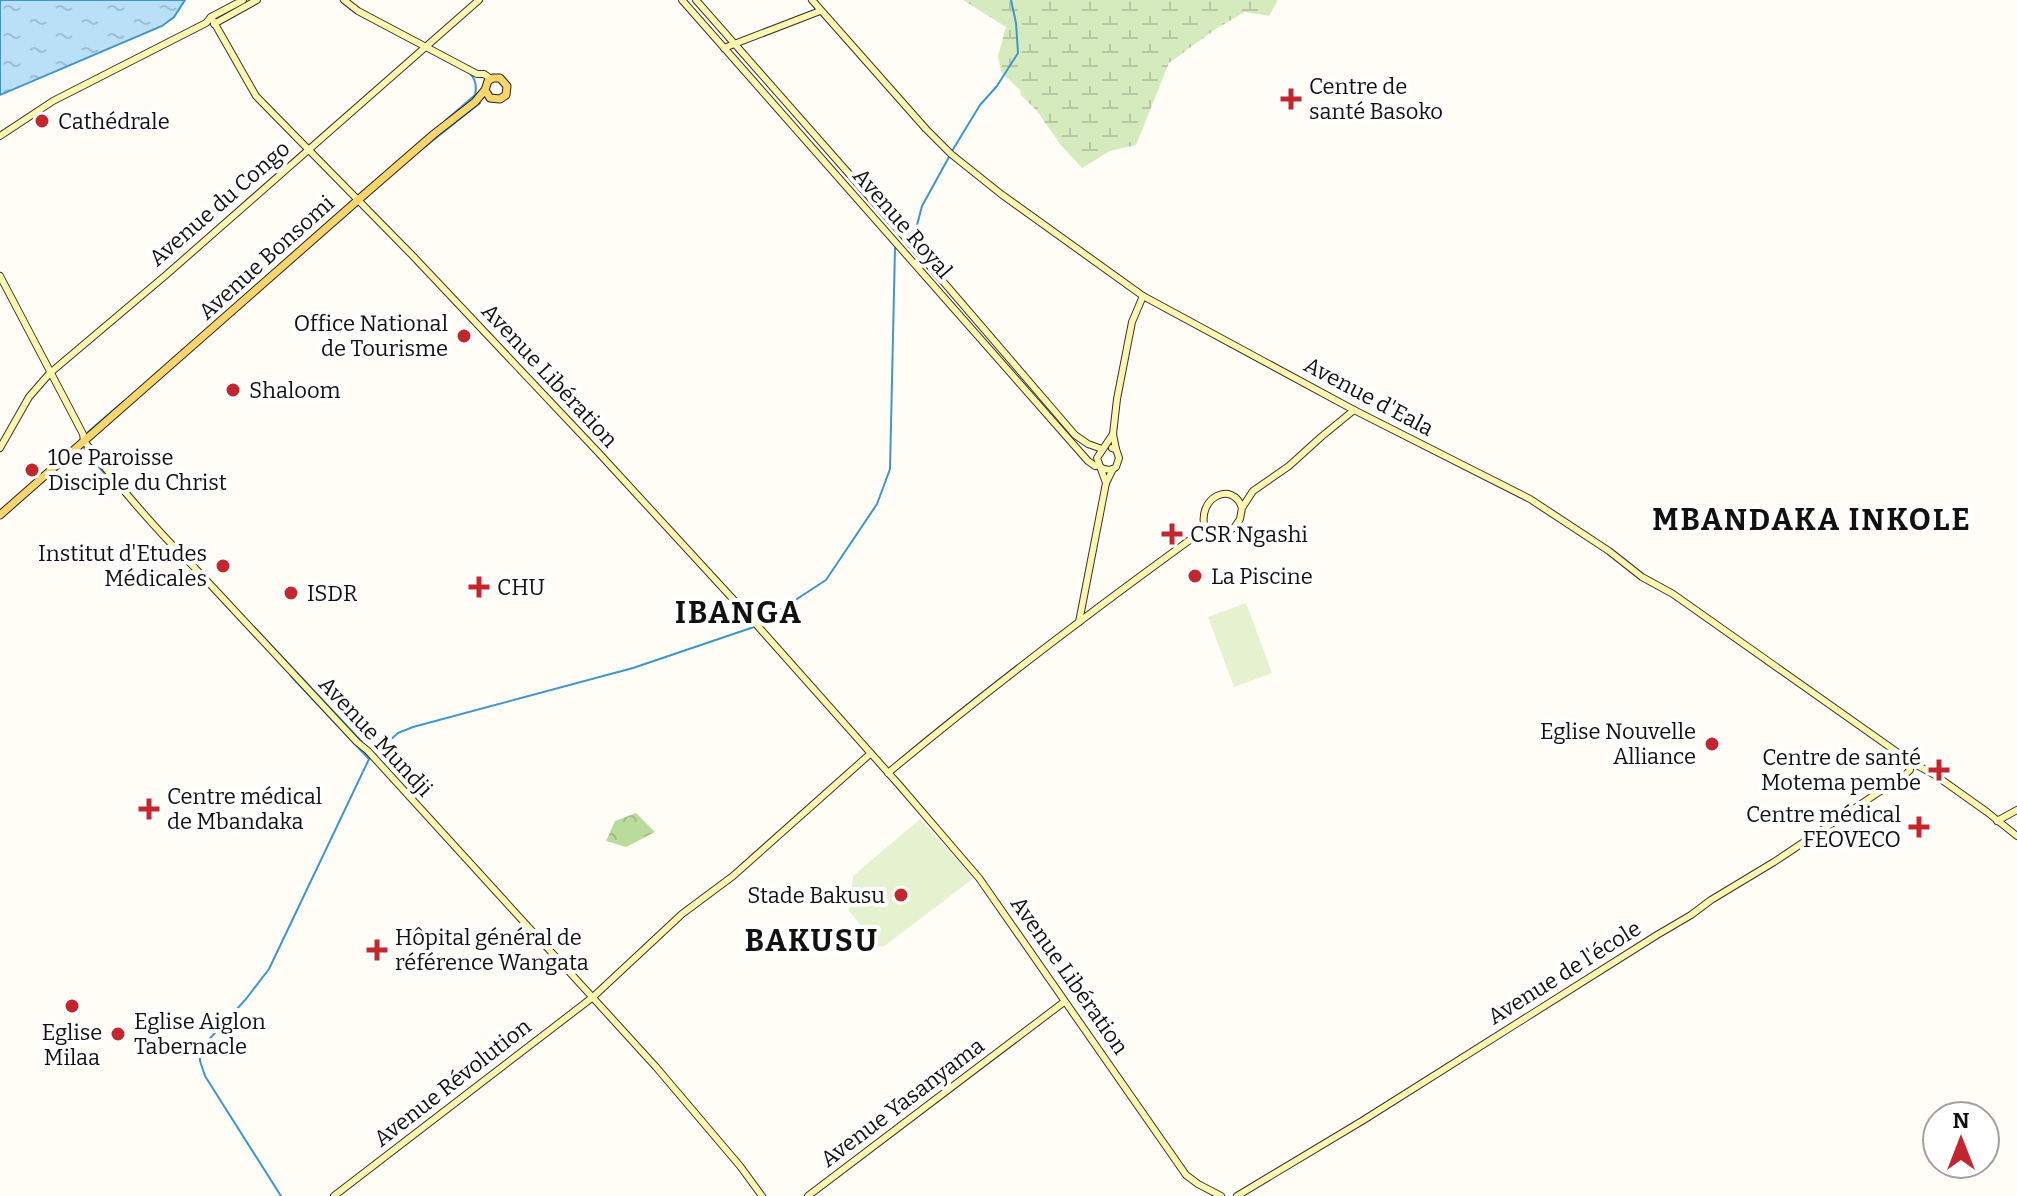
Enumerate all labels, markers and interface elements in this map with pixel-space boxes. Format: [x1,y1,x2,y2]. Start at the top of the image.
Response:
place label: Centre de santé Basoko [1309,73,1443,125]
marker: Centre de santé Basoko [1280,88,1302,110]
place label: Cathédrale [58,108,170,135]
marker: Cathédrale [33,112,51,130]
street label: Avenue du Congo [143,135,295,272]
street label: Avenue Royal [847,163,958,284]
street label: Avenue Bonsomi [193,189,340,325]
street label: Avenue Libération [476,298,623,453]
place label: Office National de Tourisme [294,310,448,362]
marker: Office National de Tourisme [455,327,473,345]
street label: Avenue d'Eala [1299,351,1438,442]
place label: Shaloom [249,377,341,404]
marker: Shaloom [224,381,242,399]
place label: 10e Paroisse Disciple du Christ [48,444,227,496]
marker: 10e Paroisse Disciple du Christ [23,461,41,479]
district label: MBANDAKA INKOLE [1652,502,1972,538]
place label: CSR Ngashi [1190,521,1308,548]
marker: CSR Ngashi [1161,523,1183,545]
place label: Institut d'Etudes Médicales [38,540,207,592]
marker: Institut d'Etudes Médicales [214,557,232,575]
place label: La Piscine [1211,563,1313,590]
marker: La Piscine [1186,567,1204,585]
place label: CHU [497,574,545,601]
marker: CHU [468,576,490,598]
place label: ISDR [307,580,358,607]
marker: ISDR [282,584,300,602]
district label: IBANGA [675,595,803,631]
street label: Avenue Mundji [313,671,439,802]
place label: Eglise Nouvelle Alliance [1540,718,1696,770]
marker: Eglise Nouvelle Alliance [1703,735,1721,753]
place label: Centre de santé Motema pembe [1761,744,1921,796]
marker: Centre de santé Motema pembe [1928,759,1950,781]
place label: Centre médical de Mbandaka [167,783,322,835]
marker: Centre médical de Mbandaka [138,798,160,820]
place label: Centre médical FEOVECO [1746,801,1901,853]
marker: Centre médical FEOVECO [1908,816,1930,838]
place label: Stade Bakusu [747,882,885,909]
marker: Stade Bakusu [892,886,910,904]
street label: Avenue Libération [1005,891,1134,1060]
street label: Avenue de l'école [1483,914,1646,1030]
district label: BAKUSU [745,923,879,959]
place label: Hôpital général de référence Wangata [395,924,589,976]
marker: Hôpital général de référence Wangata [366,939,388,961]
marker: Eglise Milaa [63,997,81,1015]
place label: Eglise Aiglon Tabernacle [134,1008,266,1060]
street label: Avenue Révolution [368,1013,536,1152]
place label: Eglise Milaa [42,1019,102,1071]
marker: Eglise Aiglon Tabernacle [109,1025,127,1043]
street label: Avenue Yasanyama [815,1032,989,1173]
north arrow [1921,1100,2001,1180]
text: N [1953,1107,1970,1134]

